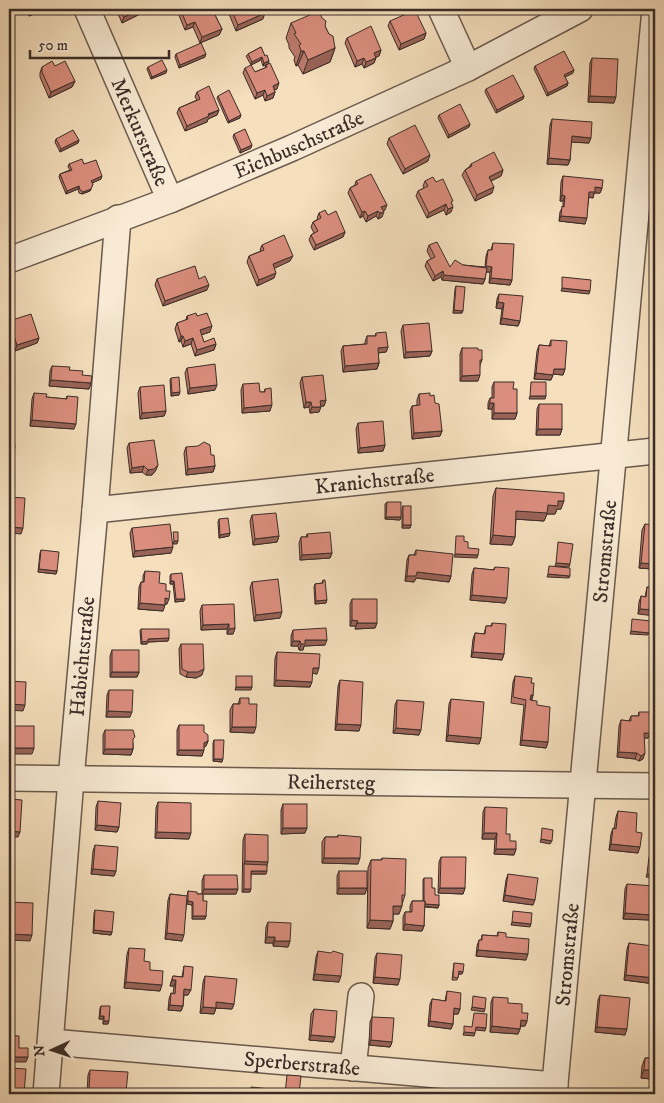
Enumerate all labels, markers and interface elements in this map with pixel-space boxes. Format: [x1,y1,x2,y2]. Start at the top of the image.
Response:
scale bar [30,28,169,60]
text: 50 m [38,36,68,55]
street label: Merkurstraße [105,74,175,191]
street label: Eichbuschstraße [230,105,368,185]
street label: Kranichstraße [314,462,436,501]
street label: Stromstraße [588,498,623,604]
street label: Habichtstraße [65,595,101,718]
street label: Reihersteg [287,769,376,797]
street label: Stromstraße [550,902,586,1007]
north arrow [28,1026,78,1076]
text: N [31,1044,49,1057]
street label: Sperberstraße [243,1047,361,1082]

